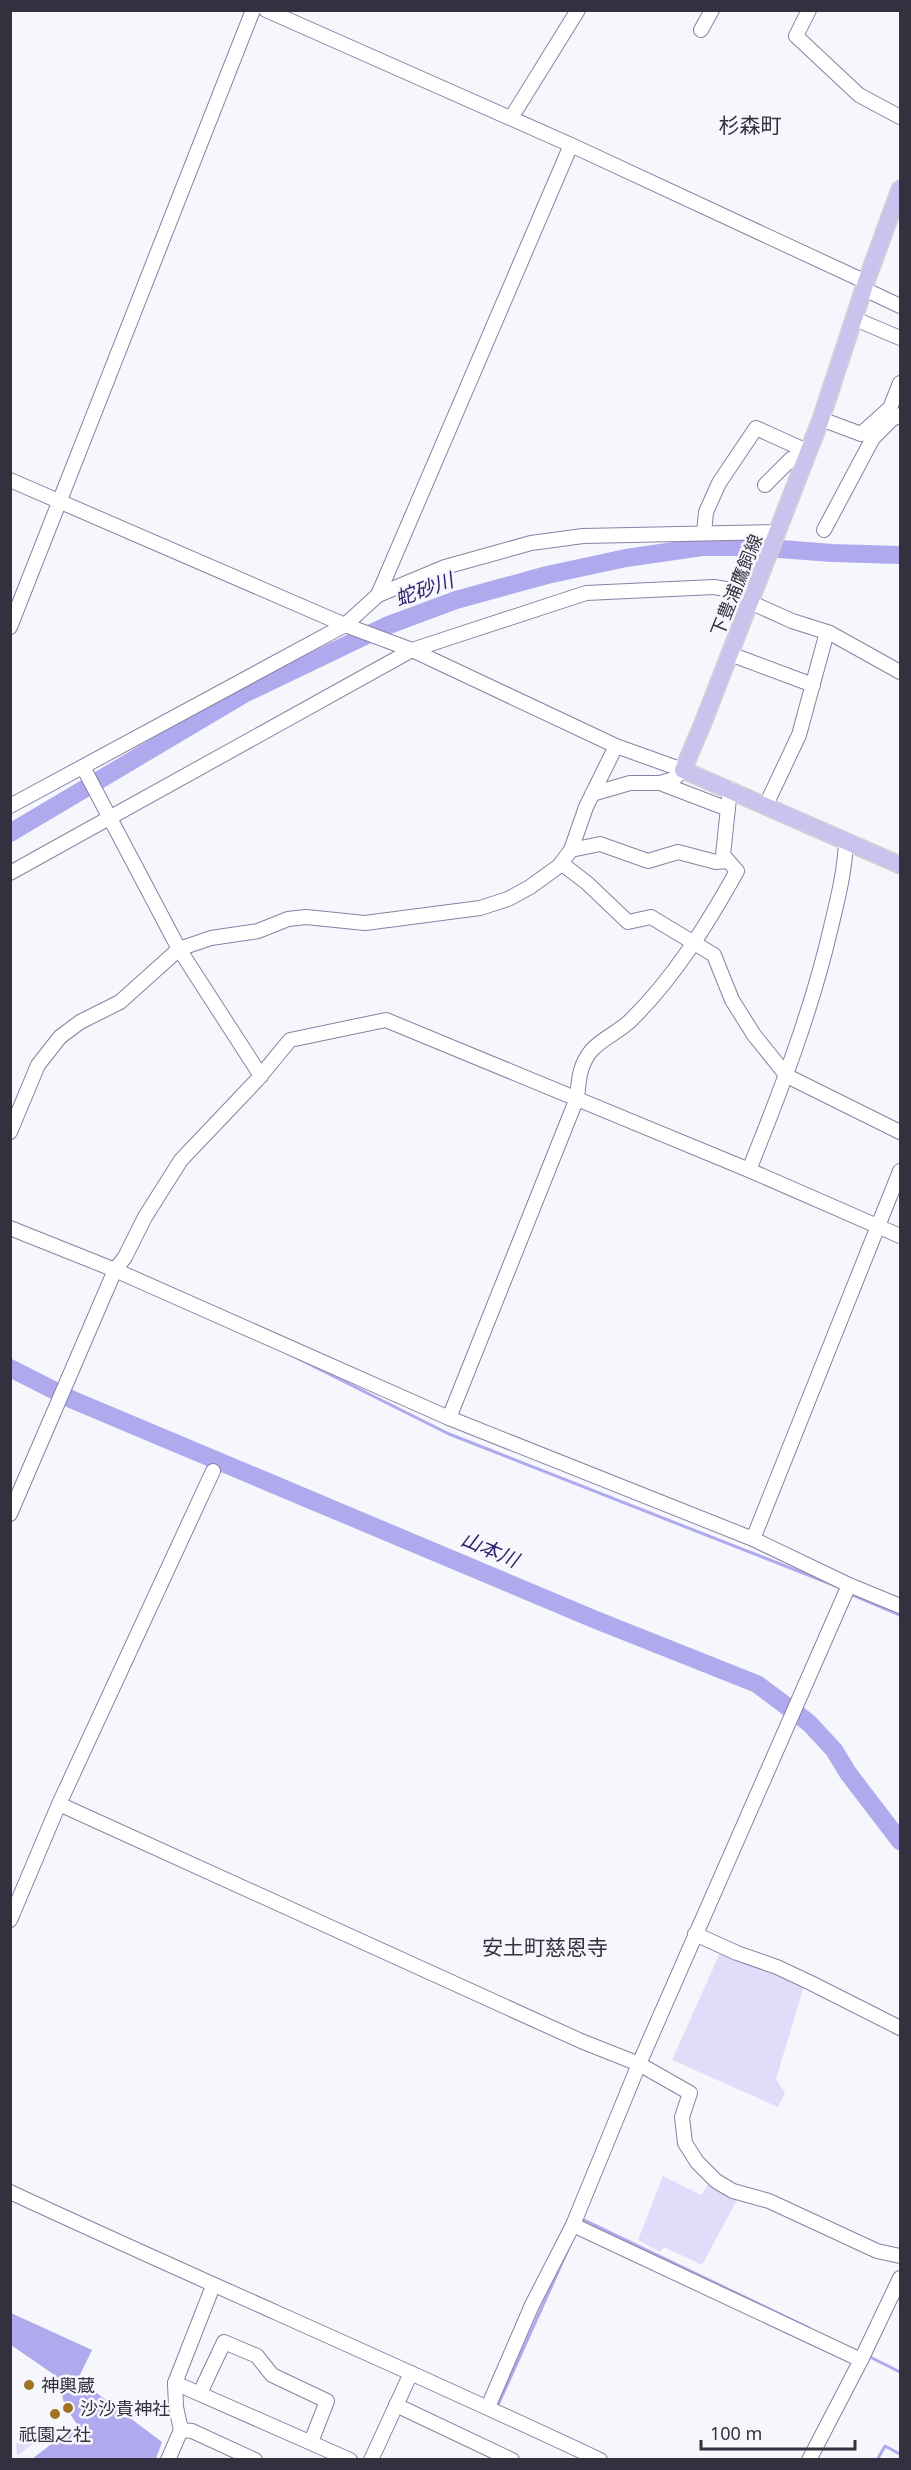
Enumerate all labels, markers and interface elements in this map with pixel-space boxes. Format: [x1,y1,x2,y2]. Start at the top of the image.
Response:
district label: 杉森町 [719,111,782,139]
street label: 下豊浦鷹飼線 [705,530,767,640]
water label: 蛇砂川 [391,565,459,612]
water label: 山本川 [457,1525,525,1574]
district label: 安土町慈恩寺 [482,1933,608,1961]
place label: 神輿蔵 [41,2373,95,2397]
marker: 神輿蔵 [22,2378,36,2392]
place label: 沙沙貴神社 [80,2396,170,2420]
marker: 沙沙貴神社 [61,2401,75,2415]
marker: 祇園之社 [48,2407,62,2421]
scale bar [701,2413,856,2451]
text: 100 m [710,2421,762,2445]
place label: 祇園之社 [19,2422,91,2446]

